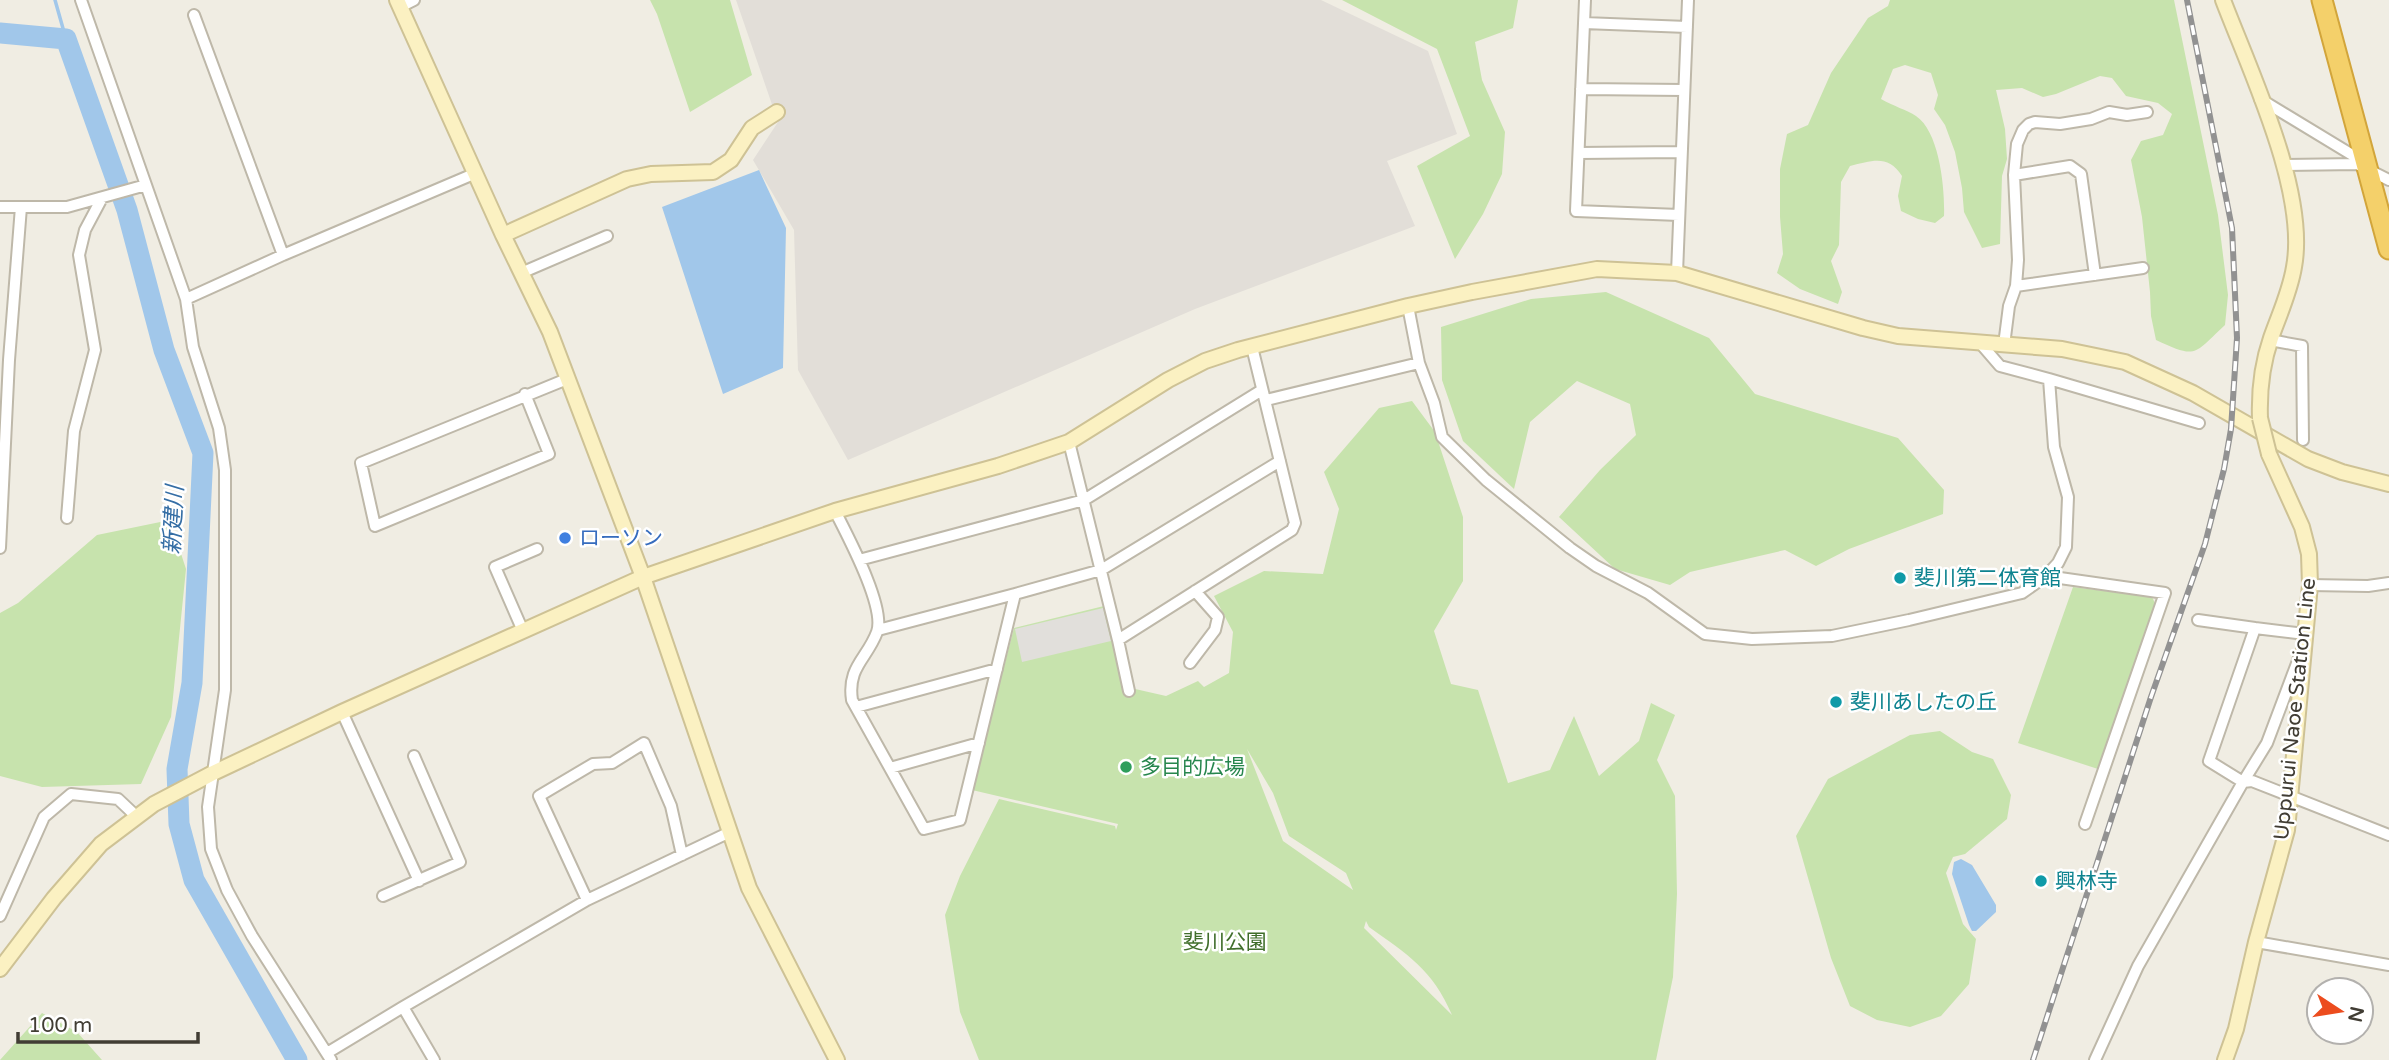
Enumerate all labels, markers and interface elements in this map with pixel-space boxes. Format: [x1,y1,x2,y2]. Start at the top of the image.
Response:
water label: 新建川 [158,482,190,555]
place label: ローソン [579,526,663,551]
marker: ローソン [557,530,573,546]
place label: 斐川第二体育館 [1914,566,2061,591]
marker: 斐川第二体育館 [1892,570,1908,586]
street label: Uppurui Naoe Station Line [2269,577,2321,841]
place label: 斐川あしたの丘 [1850,690,1997,715]
marker: 斐川あしたの丘 [1828,694,1844,710]
place label: 多目的広場 [1140,755,1245,780]
marker: 多目的広場 [1118,759,1134,775]
place label: 興林寺 [2055,869,2118,894]
marker: 興林寺 [2033,873,2049,889]
park label: 斐川公園 [1183,930,1267,955]
north arrow [2305,976,2375,1046]
scale bar [18,1000,198,1044]
text: N [2343,1005,2368,1024]
text: 100 m [28,1013,92,1038]

